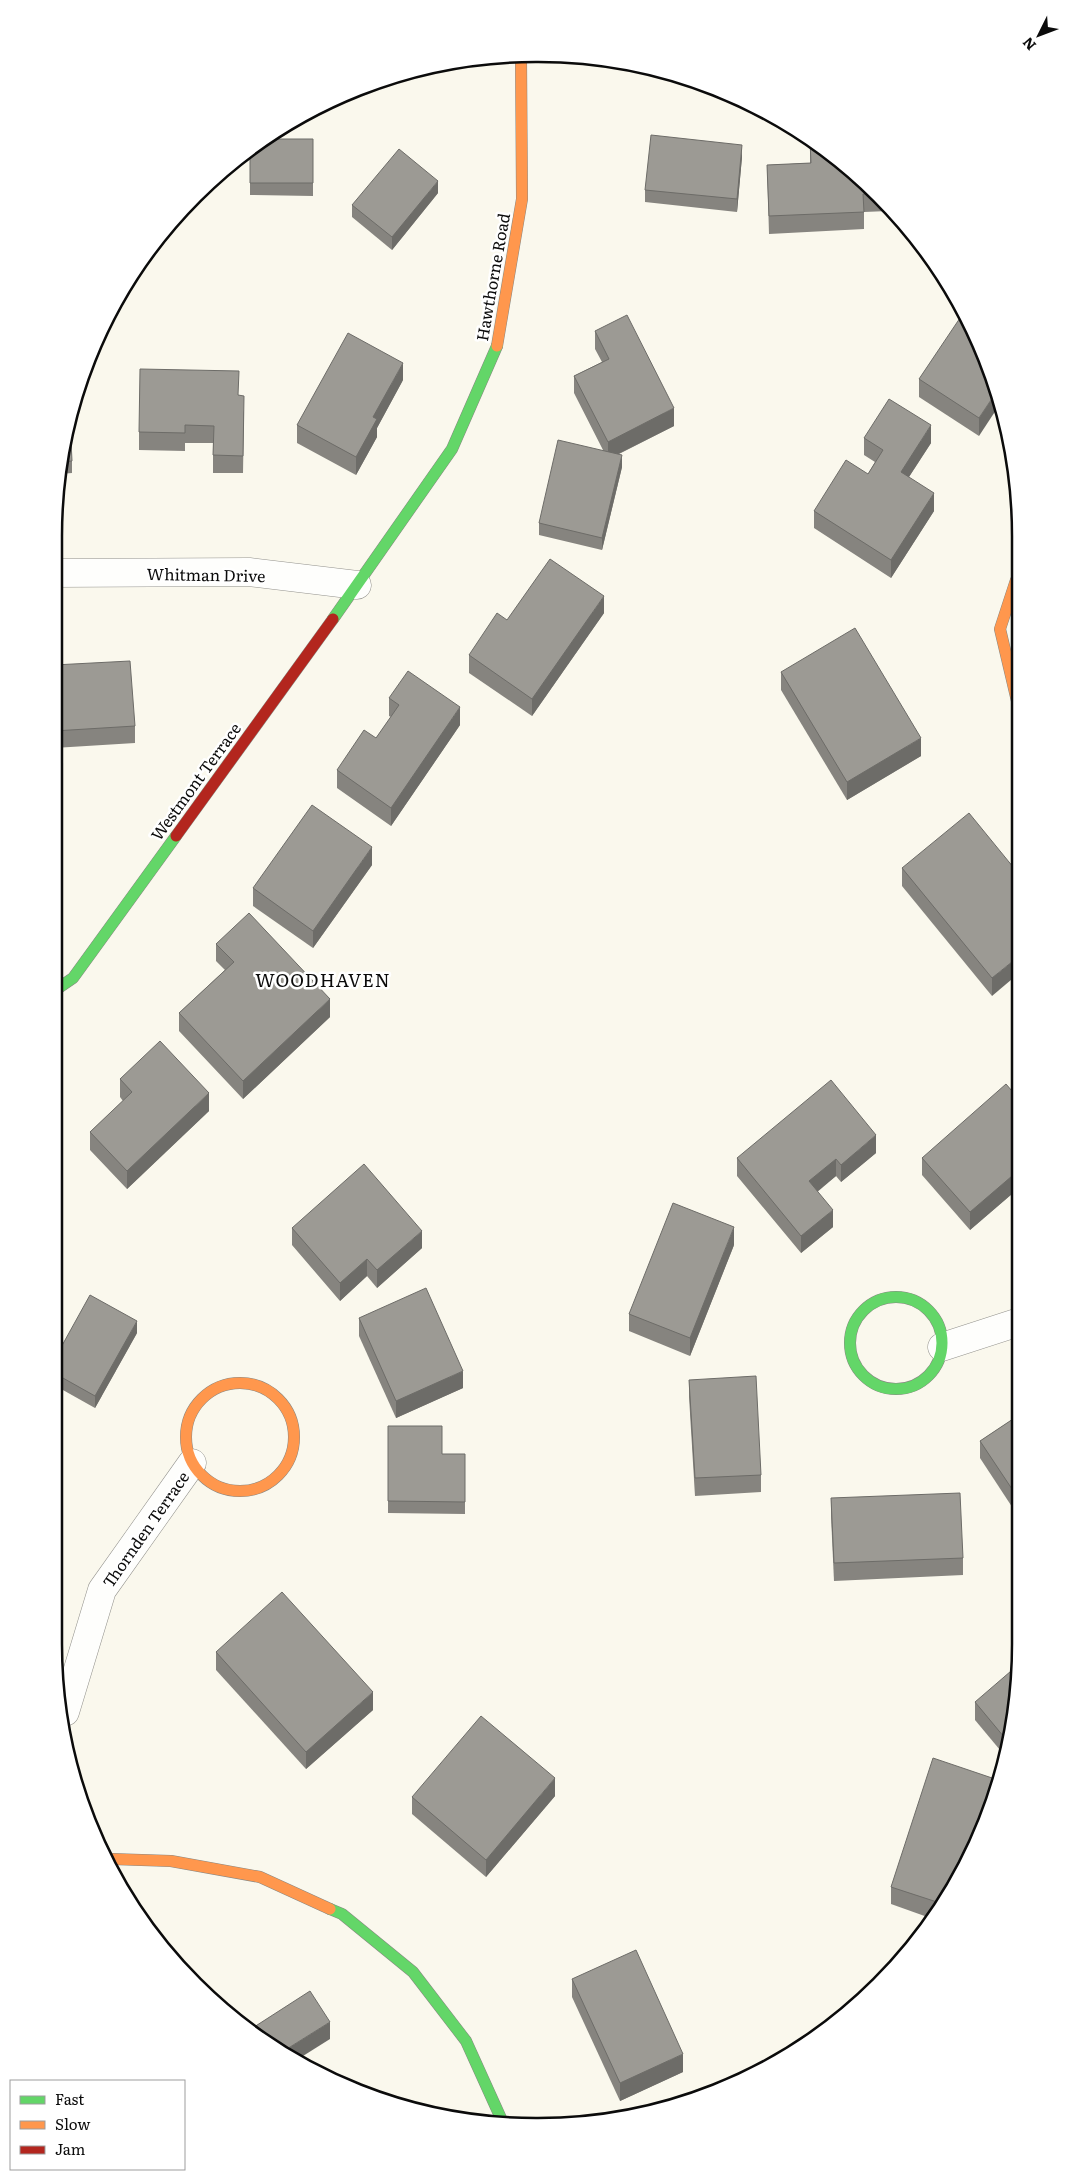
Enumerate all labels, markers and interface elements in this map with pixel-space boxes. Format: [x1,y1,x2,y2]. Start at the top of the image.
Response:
north arrow [1014,10,1064,60]
text: N [1017,33,1040,55]
street label: Hawthorne Road [469,211,515,343]
street label: Whitman Drive [146,561,266,587]
street label: Westmont Terrace [144,717,246,845]
district label: WOODHAVEN [255,966,391,993]
street label: Thornden Terrace [96,1466,194,1592]
legend [10,2080,185,2170]
text: Fast [55,2087,84,2110]
text: Slow [55,2112,90,2135]
text: Jam [55,2137,86,2160]

